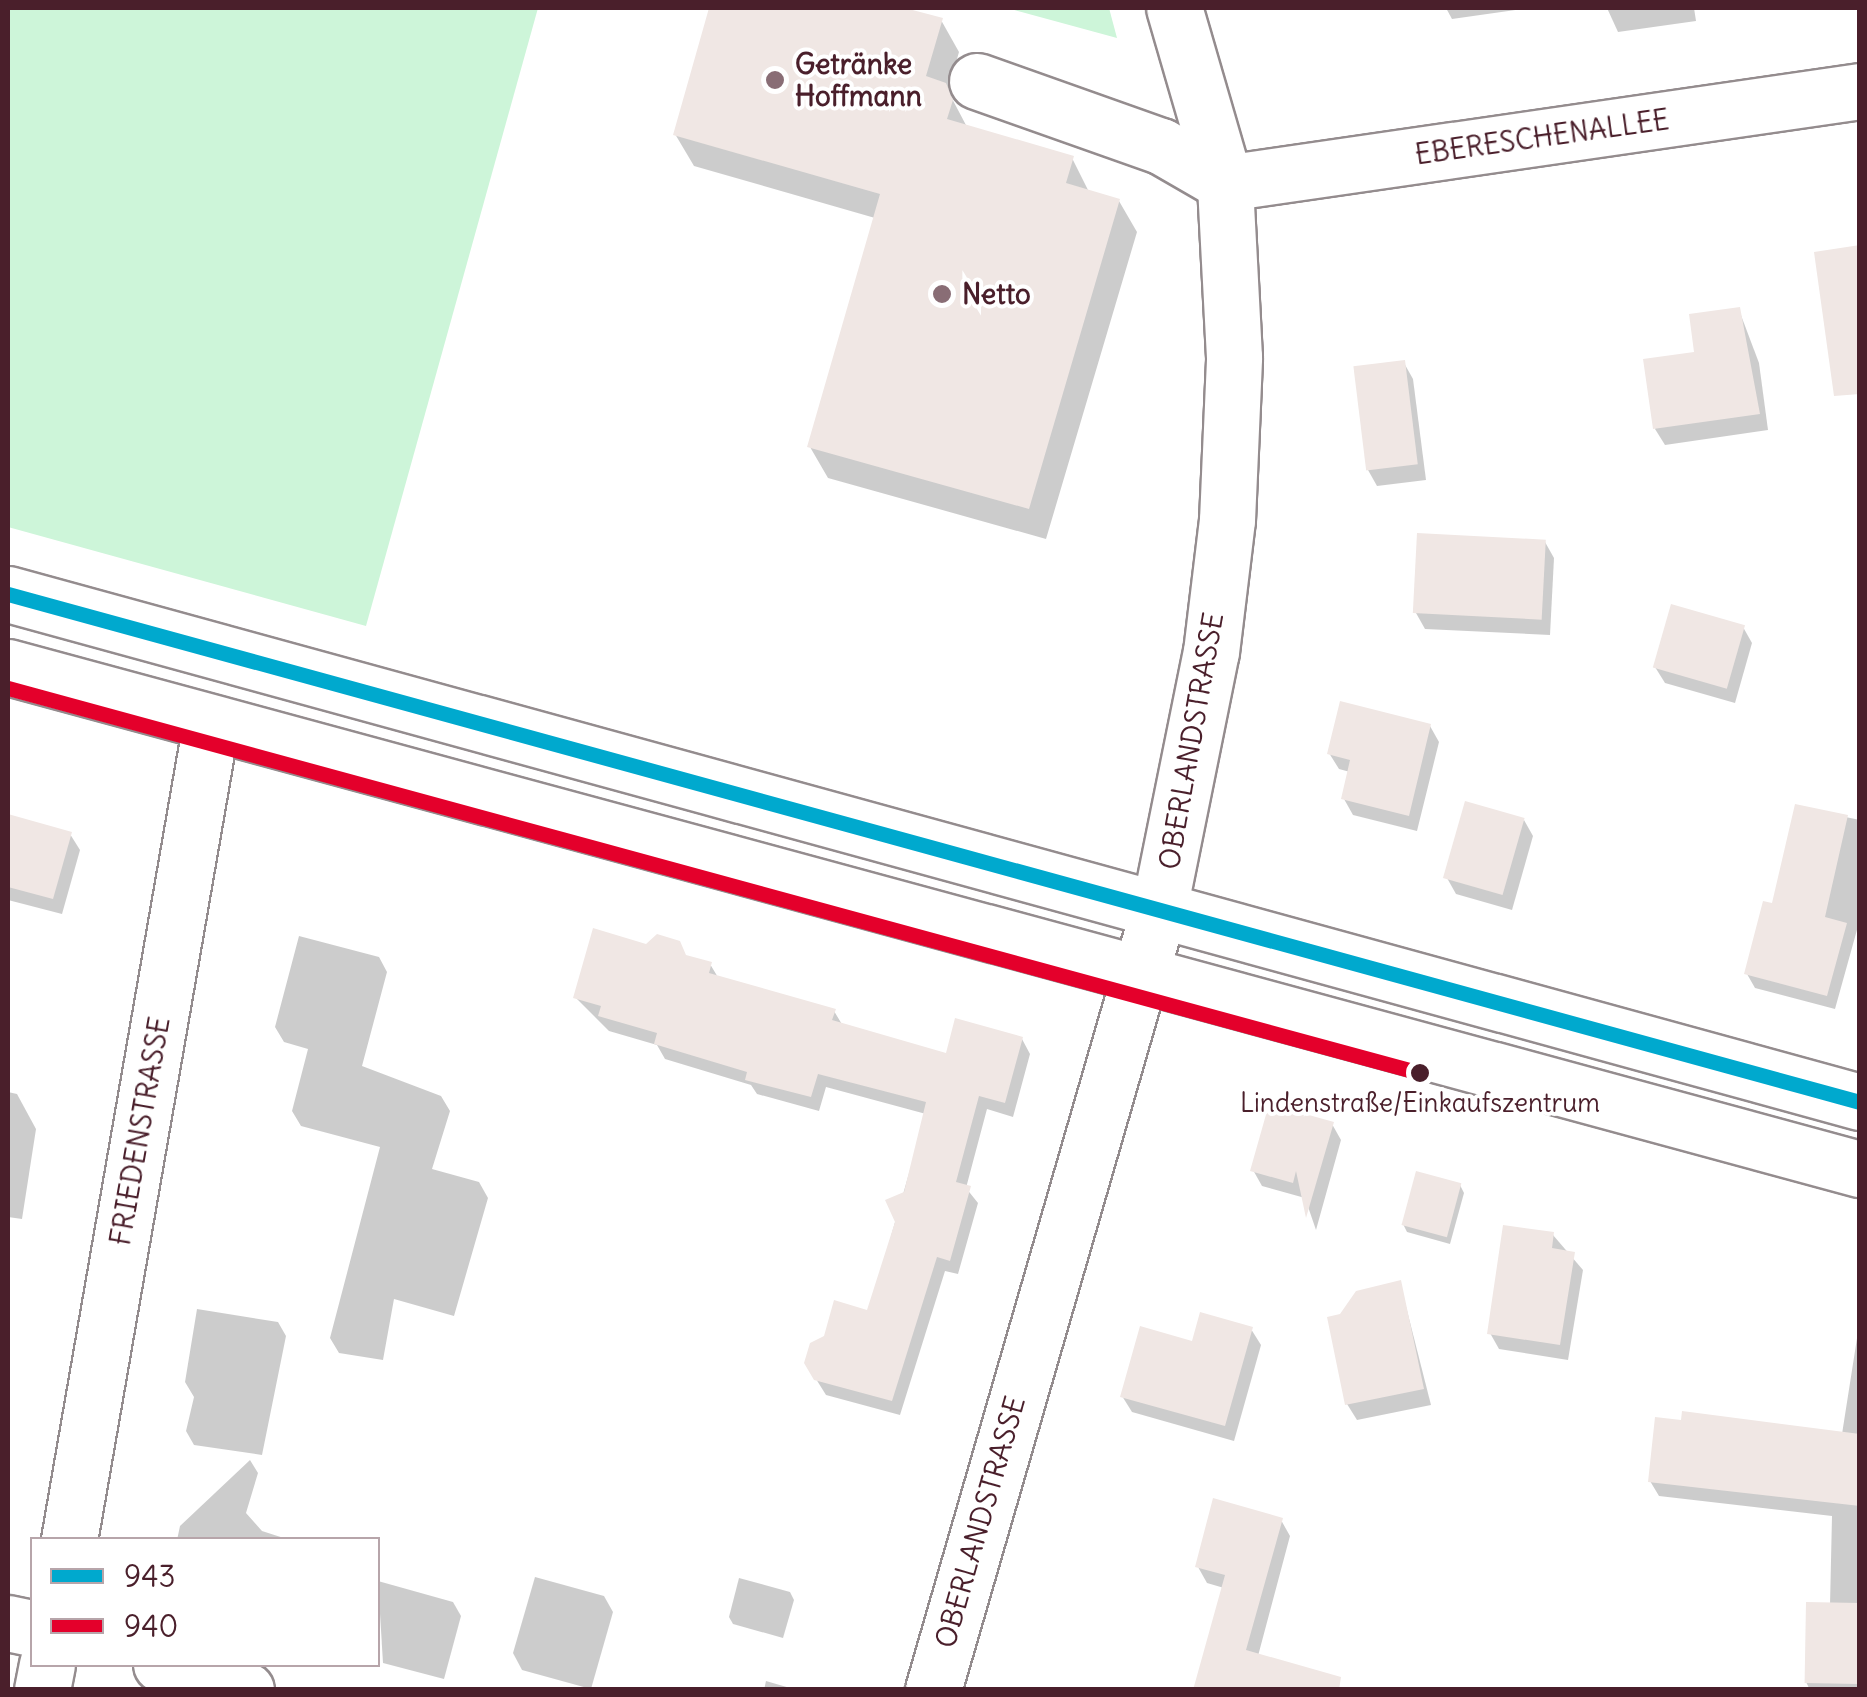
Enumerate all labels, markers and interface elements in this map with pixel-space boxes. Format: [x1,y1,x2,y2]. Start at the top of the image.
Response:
place label: Getränke Hoffmann [795,47,922,113]
marker: Getränke Hoffmann [764,69,786,91]
street label: EBERESCHENALLEE [1413,103,1671,171]
place label: Netto [962,277,1031,311]
marker: Netto [931,283,953,305]
street label: OBERLANDSTRASSE [1152,610,1230,872]
street label: FRIEDENSTRASSE [103,1014,177,1248]
marker: Lindenstraße/Einkaufszentrum [1410,1063,1430,1083]
place label: Lindenstraße/Einkaufszentrum [1240,1087,1600,1119]
street label: OBERLANDSTRASSE [928,1392,1032,1652]
legend [30,1537,380,1667]
text: 943 [124,1557,176,1595]
text: 940 [124,1607,178,1645]

